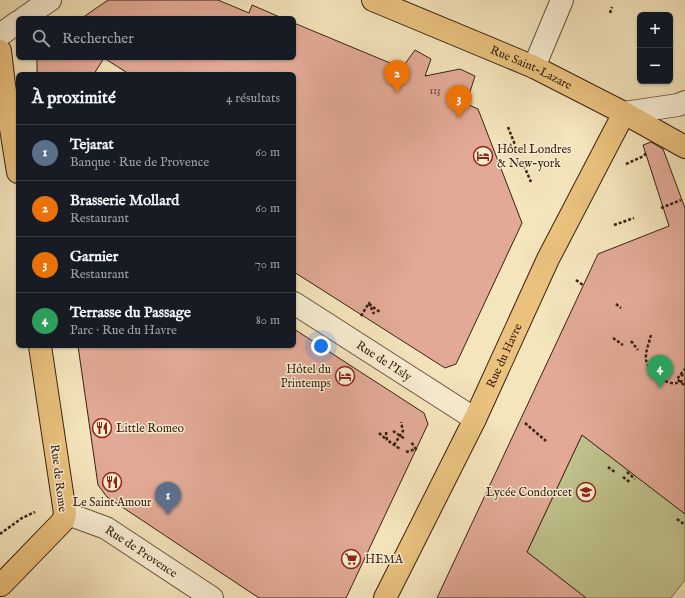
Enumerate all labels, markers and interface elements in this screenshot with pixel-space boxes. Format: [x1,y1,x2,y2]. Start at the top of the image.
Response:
map controls [637,12,673,84]
button: + [637,12,673,48]
search box [16,16,296,60]
icon: search [30,27,52,49]
text: Rechercher [62,29,134,48]
street label: Rue Saint-Lazare [488,43,575,93]
button: − [637,48,673,84]
pin: 2 [384,60,410,93]
house number: 113 [429,85,441,98]
pin: 3 [446,85,472,118]
text: À proximité [32,88,116,109]
text: 4 résultats [226,90,280,107]
text: Tejarat [70,135,114,154]
place label: Hôtel Londres & New-york [497,142,571,171]
text: 1 [43,144,47,161]
text: 60 m [255,144,280,161]
hotel icon: Hôtel Londres & New-york [472,145,494,167]
text: Banque · Rue de Provence [70,154,209,171]
text: Brasserie Mollard [70,191,179,210]
text: 2 [42,200,48,217]
text: 60 m [255,200,280,217]
text: Restaurant [70,210,129,227]
text: Garnier [70,247,118,266]
text: 3 [43,256,47,273]
text: 70 m [255,256,280,273]
text: Restaurant [70,266,129,283]
text: Terrasse du Passage [70,303,191,322]
text: 4 [42,312,48,329]
text: 80 m [256,312,280,329]
street label: Rue du Havre [483,321,526,391]
text: Parc · Rue du Havre [70,322,177,339]
your location [311,336,331,356]
street label: Rue de l'Isly [353,338,414,385]
pin: 4 [647,355,673,388]
place label: Hôtel du Printemps [280,362,331,392]
hotel icon: Hôtel du Printemps [334,365,356,387]
restaurant icon: Little Romeo [91,417,113,439]
place label: Little Romeo [116,421,185,436]
street label: Rue de Rome [47,443,70,513]
restaurant icon: Le Saint Amour [101,471,123,493]
school or university icon: Lycée Condorcet [575,481,597,503]
pin: 1 [155,482,181,515]
place label: Lycée Condorcet [486,485,572,500]
place label: Le Saint Amour [73,495,152,510]
street label: Rue de Provence [102,522,180,581]
supermarket icon: HEMA [340,548,362,570]
place label: HEMA [365,552,404,567]

